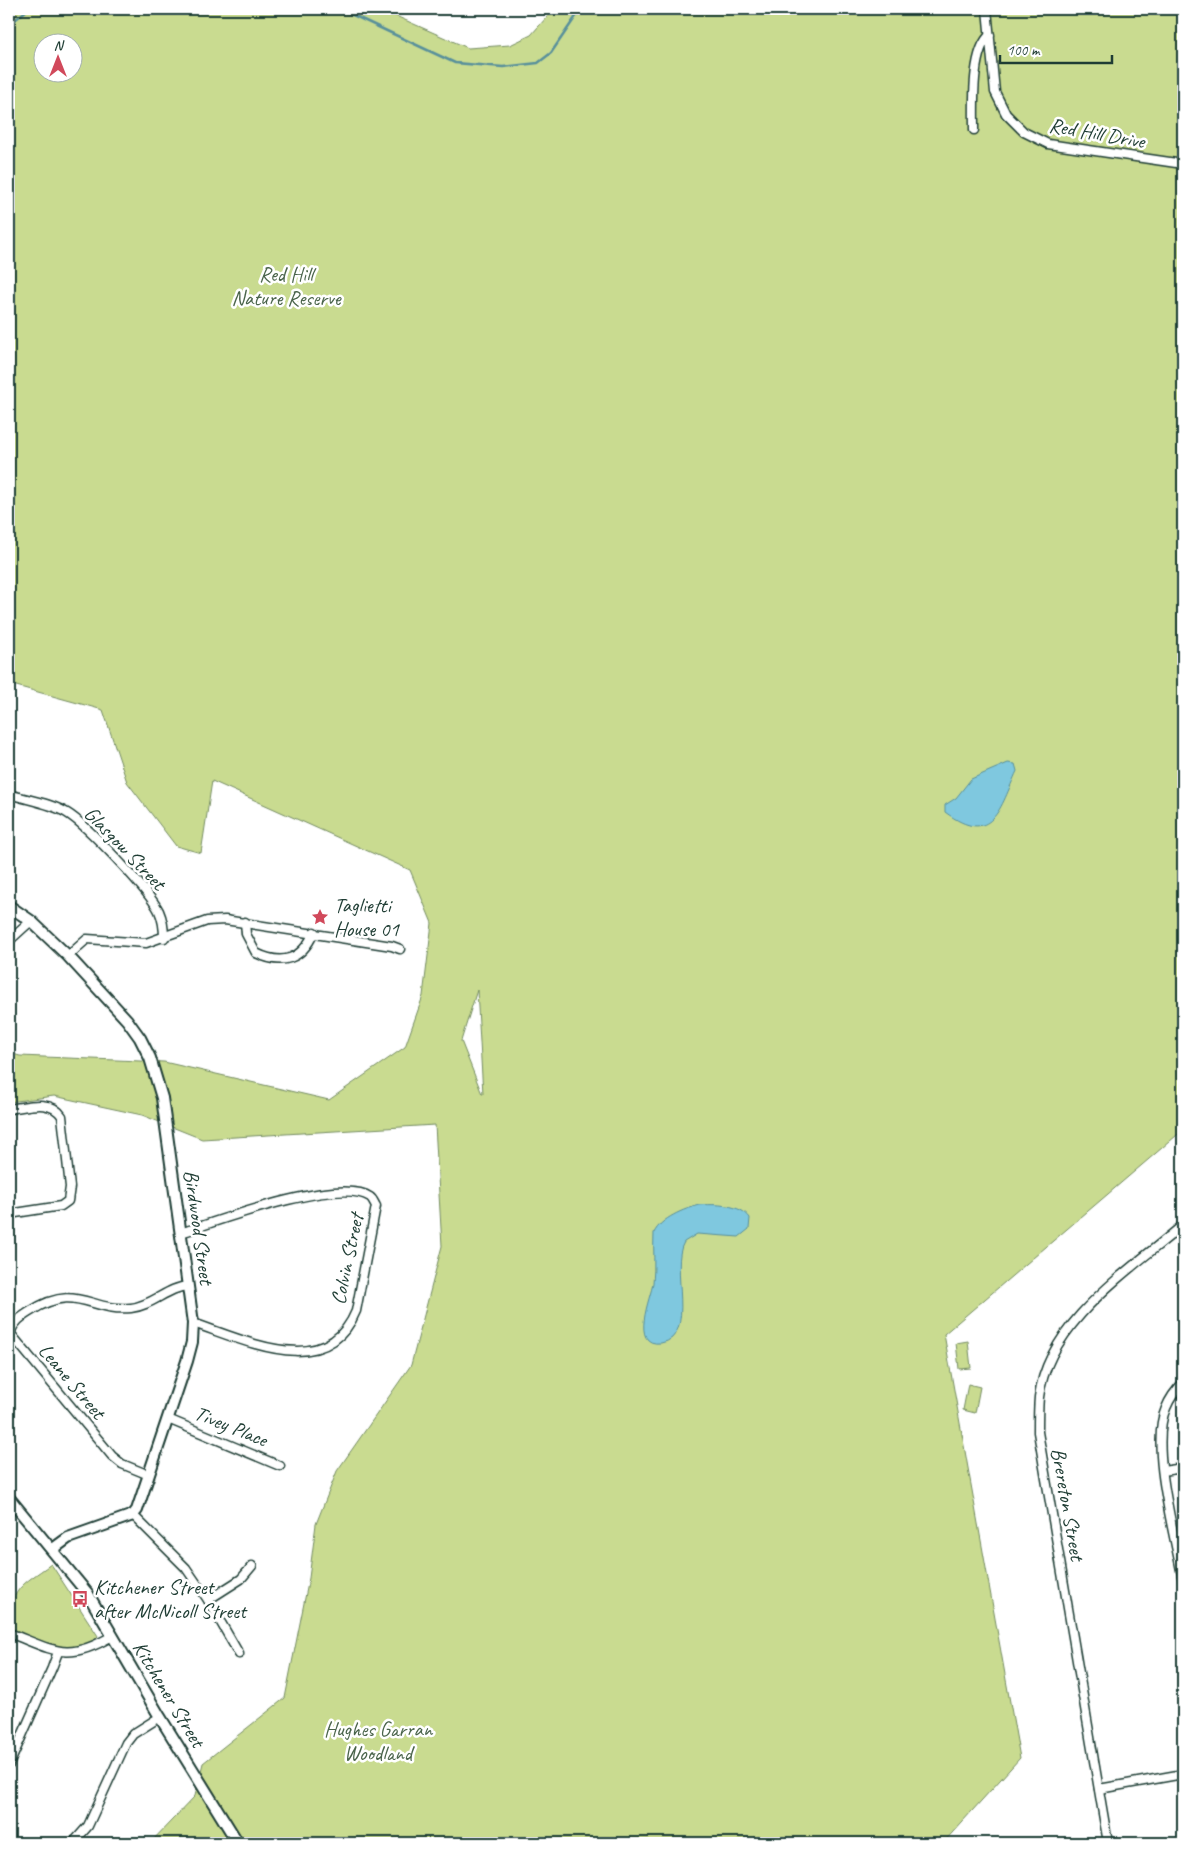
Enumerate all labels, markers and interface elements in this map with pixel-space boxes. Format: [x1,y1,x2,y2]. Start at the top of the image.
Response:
north arrow [32,32,82,82]
scale bar [1000,32,1112,64]
text: N [54,37,65,54]
text: 100 m [1007,41,1041,60]
street label: Red Hill Drive [1047,112,1149,155]
park label: Red Hill Nature Reserve [231,261,342,311]
street label: Glasgow Street [79,801,173,897]
place label: Taglietti House 01 [334,892,401,942]
place icon: Taglietti House 01 [310,907,330,927]
street label: Birdwood Street [178,1168,220,1288]
street label: Colvin Street [325,1208,370,1307]
street label: Leane Street [33,1338,112,1426]
street label: Tivey Place [191,1400,273,1453]
street label: Brereton Street [1045,1446,1091,1564]
place label: Kitchener Street after McNicoll Street [94,1574,248,1624]
bus stop icon: Kitchener Street after McNicoll Street [70,1589,90,1609]
street label: Kitchener Street [127,1636,212,1754]
park label: Hughes Garran Woodland [324,1716,434,1766]

